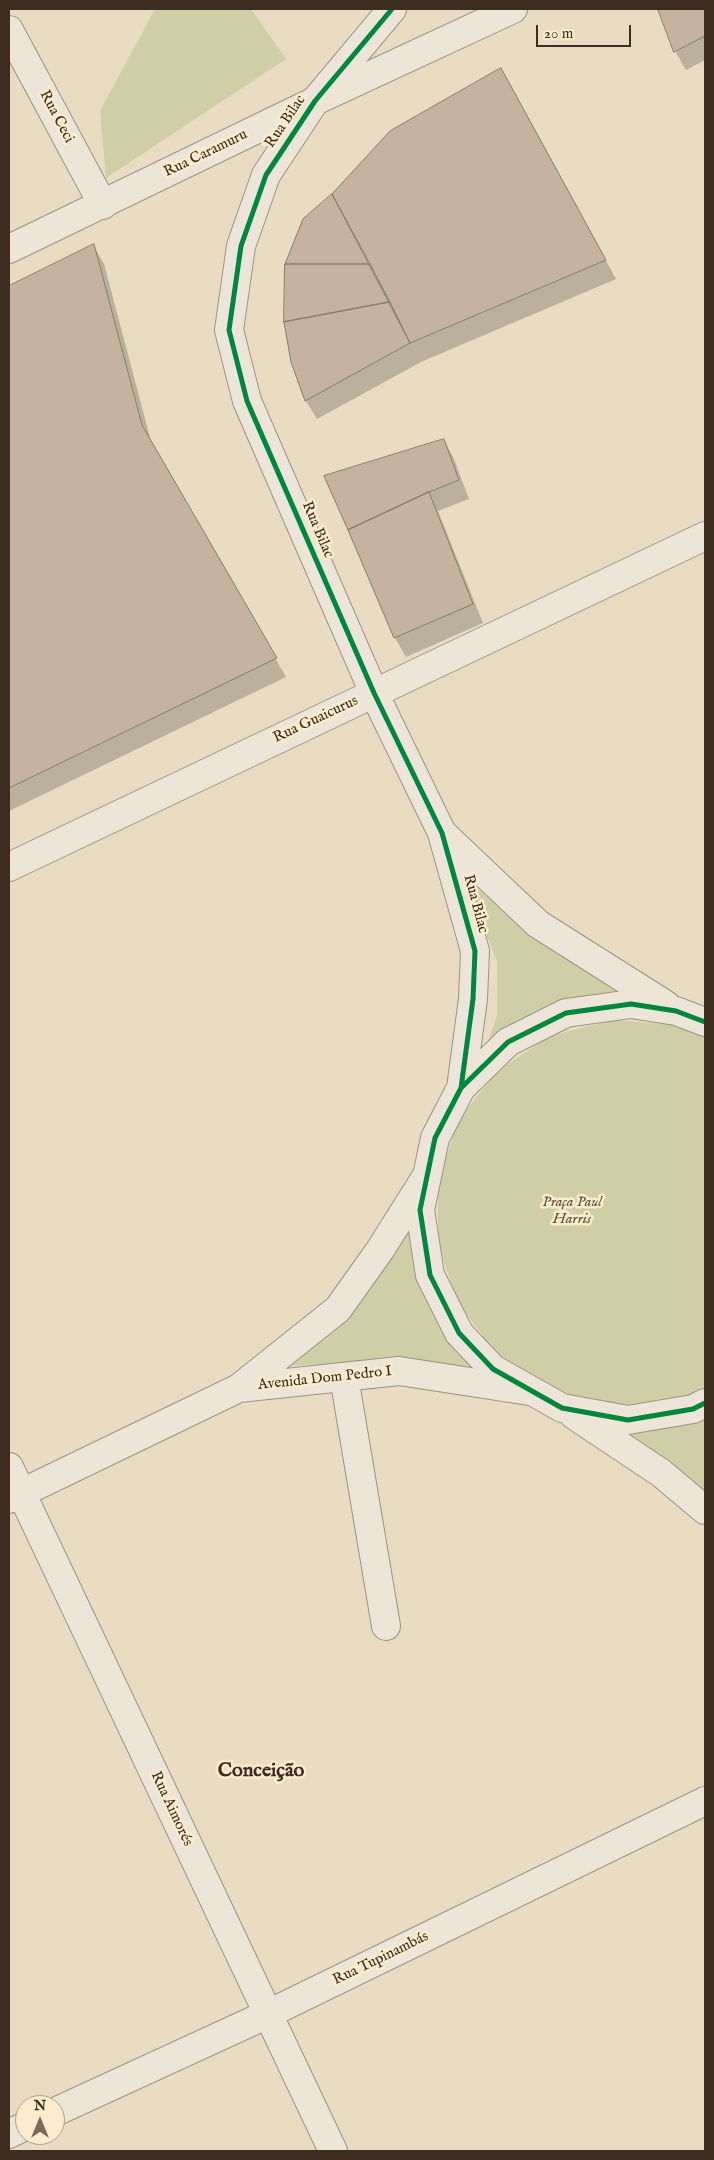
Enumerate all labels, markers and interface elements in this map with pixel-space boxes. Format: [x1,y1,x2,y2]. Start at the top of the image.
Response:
scale bar [539,15,634,47]
text: 20 m [544,24,573,43]
street label: Rua Ceci [35,88,77,146]
street label: Rua Bilac [262,92,310,152]
street label: Rua Caramuru [161,126,251,182]
street label: Rua Bilac [297,499,337,561]
street label: Rua Guaicurus [271,692,361,748]
street label: Rua Bilac [459,873,491,935]
park label: Praça Paul Harris [542,1194,602,1229]
street label: Avenida Dom Pedro I [257,1363,393,1395]
district label: Conceição [218,1760,304,1784]
street label: Rua Aimorés [146,1769,196,1849]
street label: Rua Tupinambás [330,1928,432,1990]
north arrow [15,2095,65,2145]
text: N [34,2097,46,2115]

